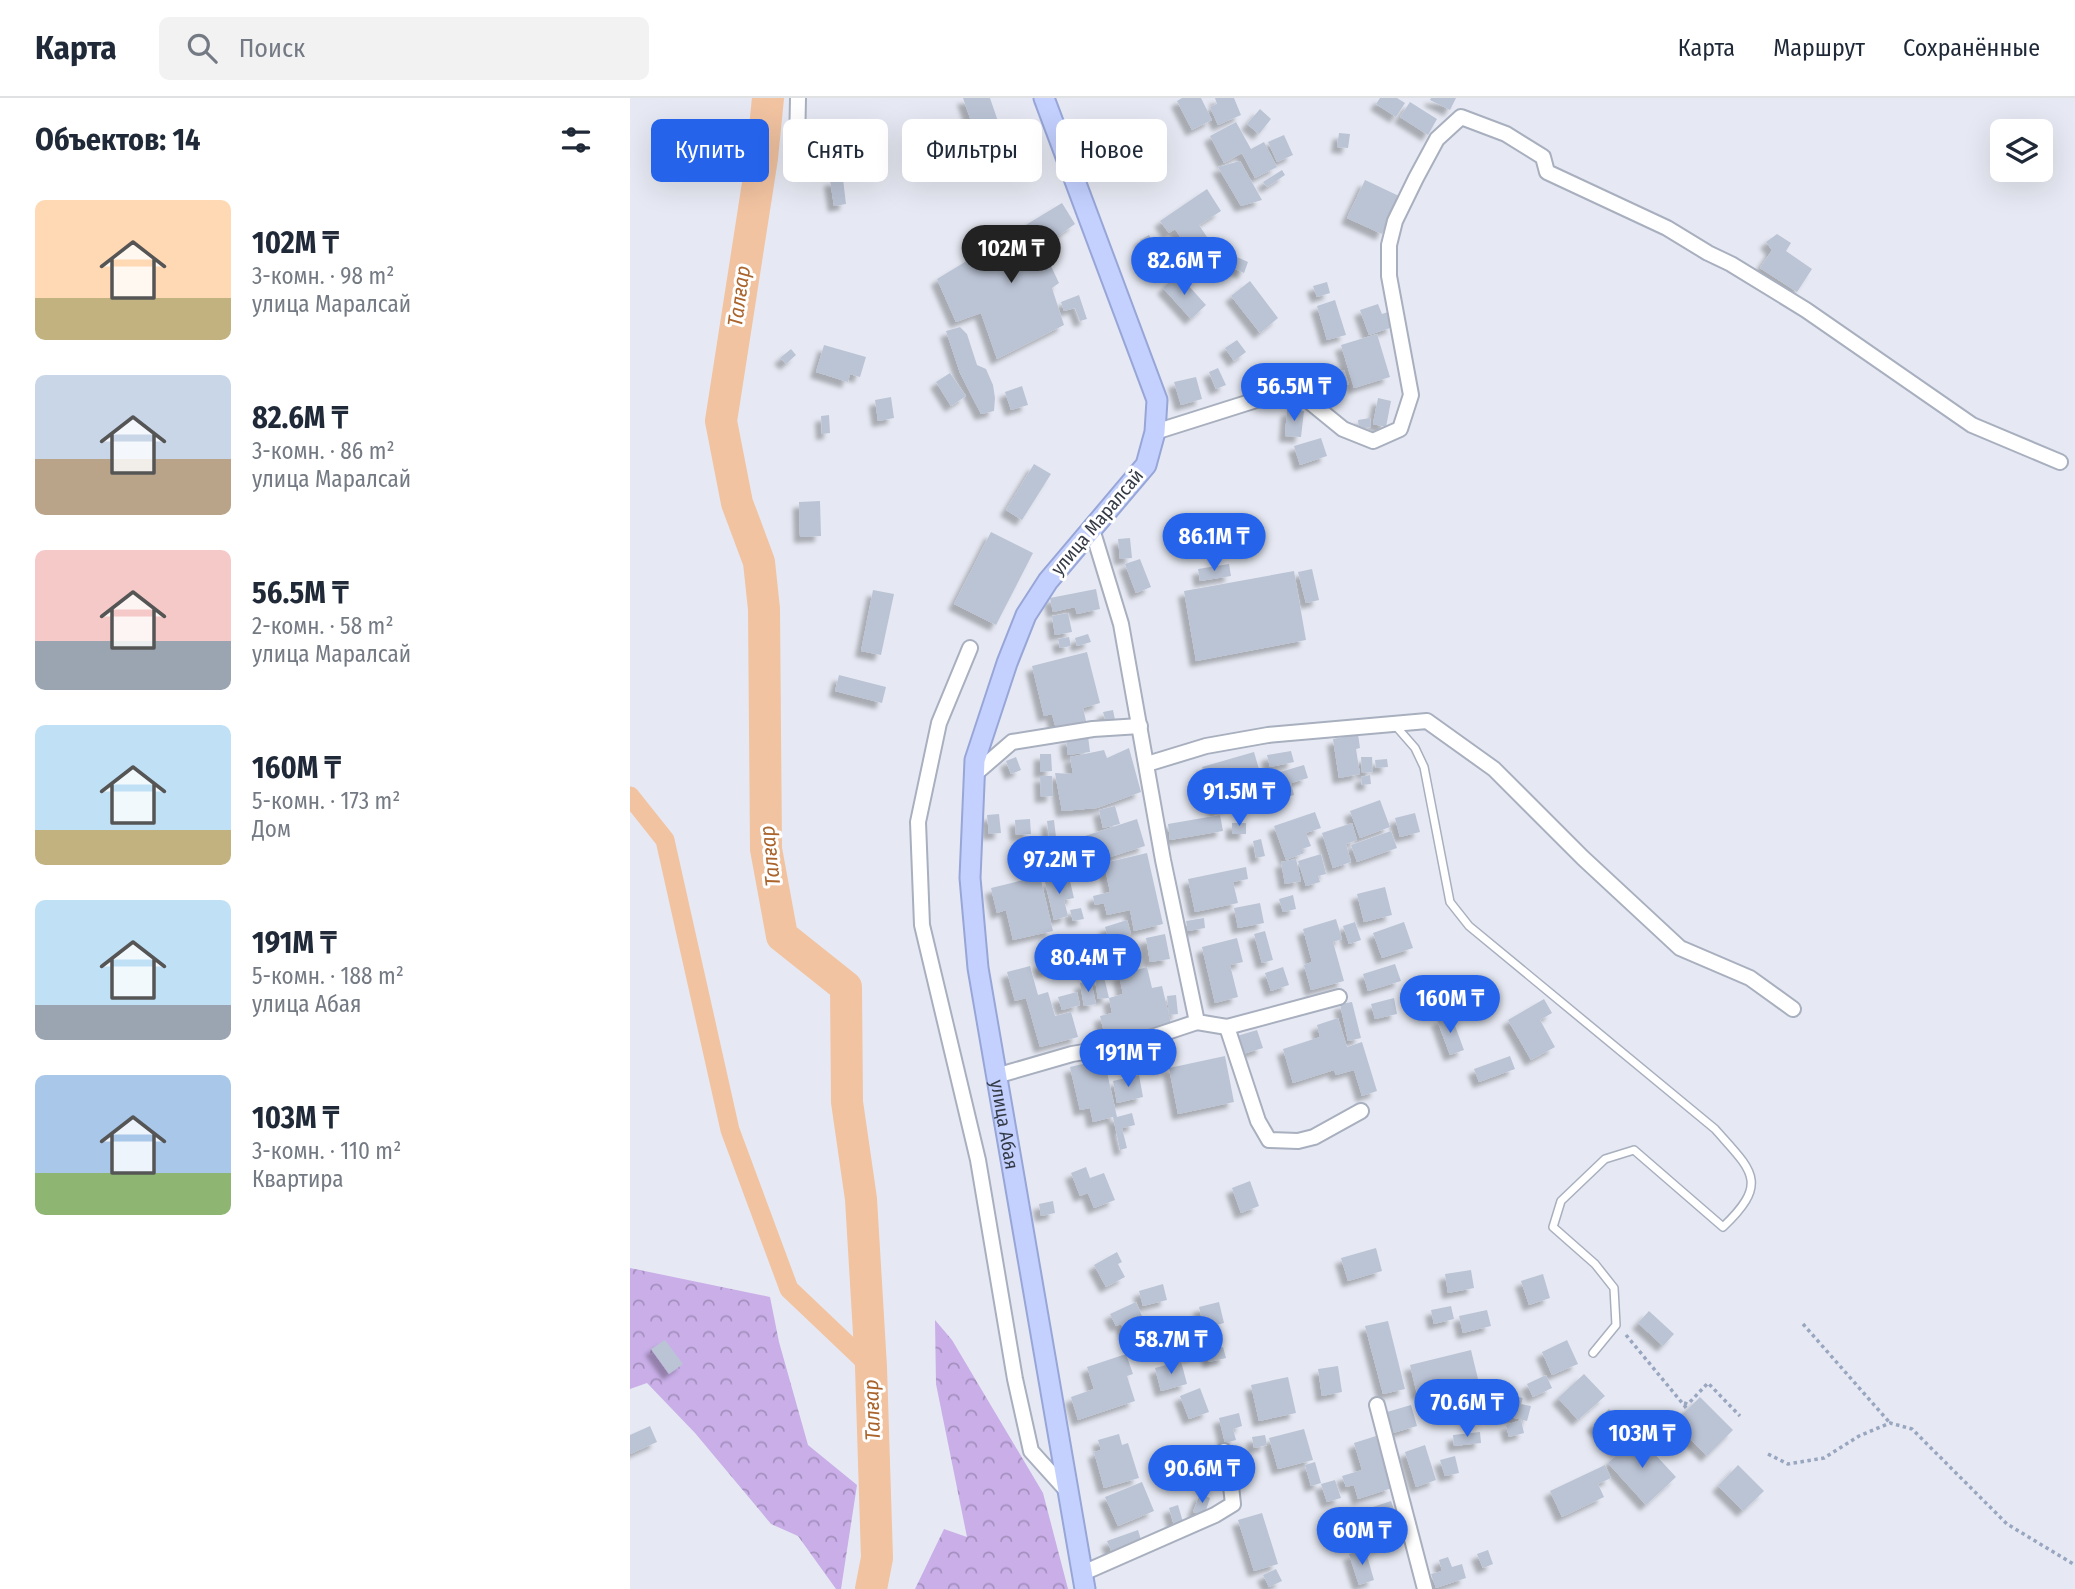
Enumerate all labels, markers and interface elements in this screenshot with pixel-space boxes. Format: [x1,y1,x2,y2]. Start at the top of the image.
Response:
search box [159,17,649,80]
text: Карта [35,28,117,68]
icon: search [183,29,221,67]
text: Поиск [239,33,305,64]
text: Карта [1678,34,1735,62]
text: Маршрут [1773,34,1865,62]
text: Сохранённые [1903,34,2040,62]
chip: Купить [651,119,769,182]
chip: Снять [783,119,888,182]
chip: Фильтры [902,119,1042,182]
chip: Новое [1056,119,1167,182]
map controls [1990,119,2053,182]
button: layers [1990,119,2053,182]
icon: filters [557,121,595,159]
text: Объектов: 14 [35,122,201,158]
text: 102M ₸ [252,225,339,261]
pin: 102M ₸ [954,226,1068,285]
icon: home [91,228,175,312]
text: 102M ₸ [978,234,1044,262]
pin: 82.6M ₸ [1119,238,1249,297]
text: 82.6M ₸ [1147,246,1221,274]
text: 3-комн. · 98 m² [252,262,394,290]
water label: Талғар [722,264,756,328]
text: улица Маралсай [252,290,411,318]
pin: 56.5M ₸ [1229,364,1359,423]
text: 56.5M ₸ [1257,372,1331,400]
text: 82.6M ₸ [252,400,348,436]
icon: home [91,403,175,487]
text: 3-комн. · 86 m² [252,437,395,465]
street label: улица Маралсай [1046,464,1148,580]
text: улица Маралсай [252,465,411,493]
pin: 86.1M ₸ [1149,514,1279,573]
text: 86.1M ₸ [1179,522,1249,550]
text: 56.5M ₸ [252,575,349,611]
icon: home [91,578,175,662]
text: 2-комн. · 58 m² [252,612,393,640]
text: улица Маралсай [252,640,411,668]
text: 160M ₸ [252,750,341,786]
icon: home [91,753,175,837]
pin: 91.5M ₸ [1174,768,1304,828]
text: 91.5M ₸ [1203,777,1275,805]
text: 5-комн. · 173 m² [252,787,400,815]
text: Дом [252,815,291,843]
water label: Талғар [754,824,786,888]
pin: 97.2M ₸ [994,836,1124,896]
text: 97.2M ₸ [1023,845,1095,873]
text: 191M ₸ [252,925,337,961]
icon: home [91,928,175,1012]
pin: 80.4M ₸ [1023,934,1153,994]
text: 80.4M ₸ [1050,943,1126,971]
text: 5-комн. · 188 m² [252,962,404,990]
pin: 160M ₸ [1393,976,1507,1035]
text: 160M ₸ [1416,984,1484,1012]
text: улица Абая [252,990,362,1018]
pin: 191M ₸ [1071,1030,1185,1089]
text: 191M ₸ [1096,1038,1160,1066]
street label: улица Абая [986,1078,1024,1171]
text: 103M ₸ [252,1100,339,1136]
icon: home [91,1103,175,1187]
text: 3-комн. · 110 m² [252,1137,401,1165]
text: Квартира [252,1165,344,1193]
pin: 58.7M ₸ [1106,1316,1236,1376]
text: 58.7M ₸ [1135,1325,1207,1353]
water label: Талғар [858,1379,886,1441]
pin: 70.6M ₸ [1402,1380,1532,1439]
text: 70.6M ₸ [1430,1388,1504,1416]
pin: 103M ₸ [1585,1410,1699,1470]
text: 103M ₸ [1609,1419,1675,1447]
pin: 90.6M ₸ [1137,1446,1267,1505]
text: 90.6M ₸ [1164,1454,1240,1482]
pin: 60M ₸ [1313,1508,1411,1567]
text: 60M ₸ [1333,1516,1391,1544]

